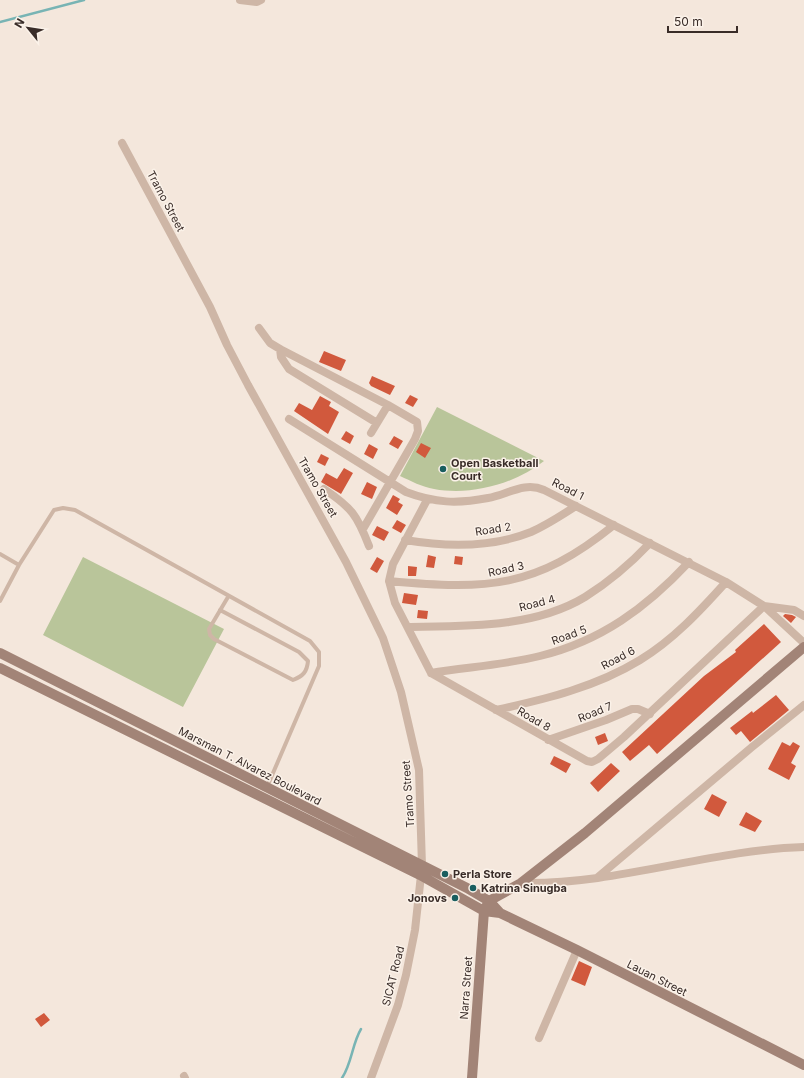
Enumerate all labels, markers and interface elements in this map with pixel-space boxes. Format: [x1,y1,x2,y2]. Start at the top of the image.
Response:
north arrow [8,8,48,48]
scale bar [668,8,737,34]
text: 50 m [674,14,703,29]
text: N [11,16,27,30]
street label: Tramo Street [144,168,188,234]
street label: Tramo Street [295,454,341,520]
place label: Open Basketball Court [451,456,538,483]
marker: Open Basketball Court [438,464,448,474]
street label: Road 1 [550,475,586,503]
street label: Road 2 [474,519,512,539]
street label: Road 3 [487,558,525,580]
street label: Road 4 [517,591,557,615]
street label: Road 5 [550,622,589,648]
street label: Road 6 [599,643,638,673]
street label: Road 7 [576,699,614,725]
street label: Road 8 [515,704,553,734]
street label: Marsman T. Alvarez Boulevard [176,724,324,808]
street label: Tramo Street [399,760,417,828]
place label: Perla Store [453,867,512,881]
marker: Perla Store [440,869,450,879]
place label: Katrina Sinugba [481,881,567,895]
marker: Katrina Sinugba [468,883,478,893]
place label: Jonovs [408,891,447,905]
marker: Jonovs [450,893,460,903]
street label: SICAT Road [379,945,407,1007]
street label: Narra Street [457,956,475,1020]
street label: Lauan Street [625,957,690,999]

